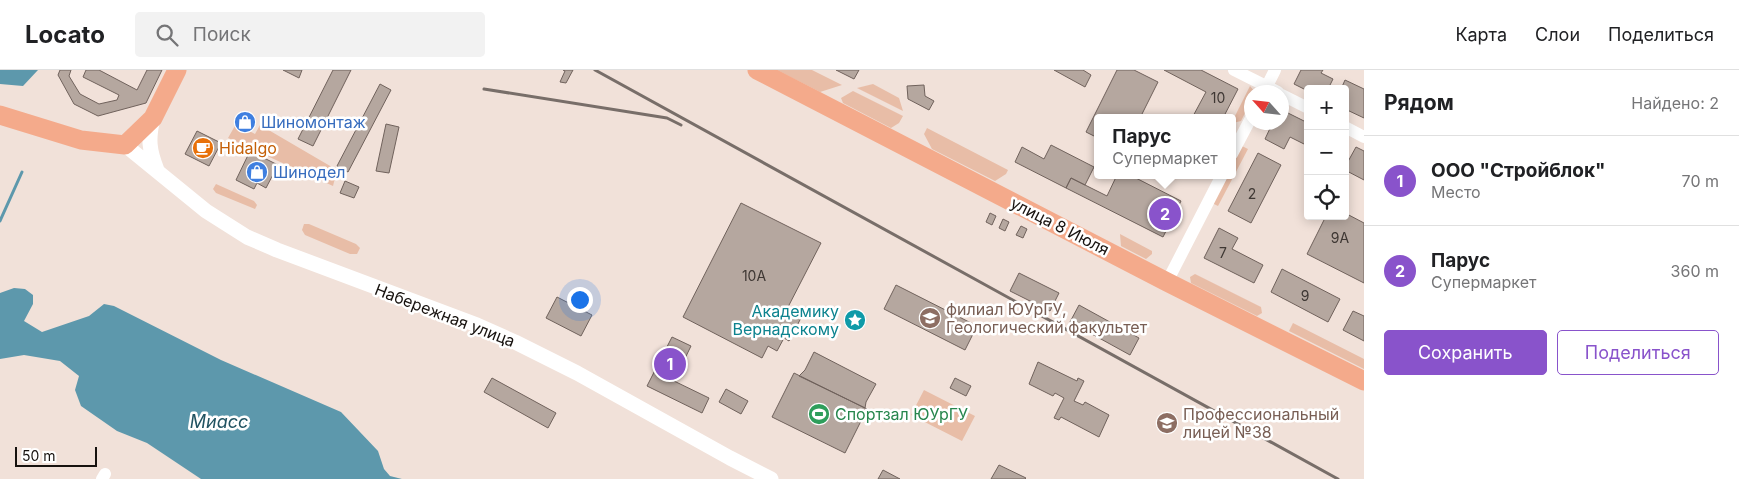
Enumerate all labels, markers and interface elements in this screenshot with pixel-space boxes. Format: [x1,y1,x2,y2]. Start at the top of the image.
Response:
search box [135,12,485,57]
text: Locato [25,20,105,49]
icon: search [153,21,181,49]
text: Поиск [193,23,251,46]
text: Карта [1455,24,1507,45]
text: Слои [1535,24,1580,45]
text: Поделиться [1608,24,1714,45]
north arrow [1244,85,1289,130]
map controls [1304,85,1349,220]
button: + [1304,85,1349,130]
house number: 10 [1211,89,1225,106]
text: Рядом [1384,90,1454,115]
text: Найдено: 2 [1631,93,1719,113]
shop icon: Шиномонтаж [233,110,257,134]
place label: Шиномонтаж [261,112,366,132]
popup [1094,114,1236,179]
text: Парус [1112,125,1171,148]
button: − [1304,130,1349,175]
cafe icon: Hidalgo [191,136,215,160]
place label: Hidalgo [219,138,277,158]
text: Супермаркет [1112,148,1218,168]
text: ООО "Стройблок" [1431,159,1606,182]
shop icon: Шинодел [245,160,269,184]
place label: Шинодел [273,162,345,182]
text: 1 [1397,171,1403,191]
text: 70 m [1682,171,1719,191]
button: locate [1304,175,1349,220]
text: Место [1431,182,1481,202]
house number: 2 [1248,185,1256,202]
street label: улица 8 Июля [1007,193,1113,259]
pin: 2 [1149,195,1181,233]
house number: 9А [1331,229,1350,246]
house number: 7 [1219,244,1227,261]
text: Парус [1431,249,1490,272]
text: 2 [1395,261,1405,281]
text: 360 m [1671,261,1719,281]
house number: 10А [742,267,766,284]
text: Супермаркет [1431,272,1536,292]
street label: Набережная улица [372,279,518,351]
your location [567,287,593,313]
house number: 9 [1301,287,1309,304]
place label: филиал ЮУрГУ, Геологический факультет [946,299,1148,337]
place label: Академику Вернадскому [733,301,839,339]
school or university icon: филиал ЮУрГУ, Геологический факультет [918,306,942,330]
place icon: Академику Вернадскому [843,308,867,332]
button: Сохранить [1384,330,1547,375]
button: Поделиться [1557,330,1719,375]
pin: 1 [654,345,686,383]
sports icon: Спортзал ЮУрГУ [807,402,831,426]
place label: Спортзал ЮУрГУ [835,404,968,424]
place label: Профессиональный лицей №38 [1183,404,1339,442]
water label: Миасс [190,411,248,432]
school or university icon: Профессиональный лицей №38 [1155,411,1179,435]
scale bar [15,444,98,467]
text: 50 m [22,447,56,464]

